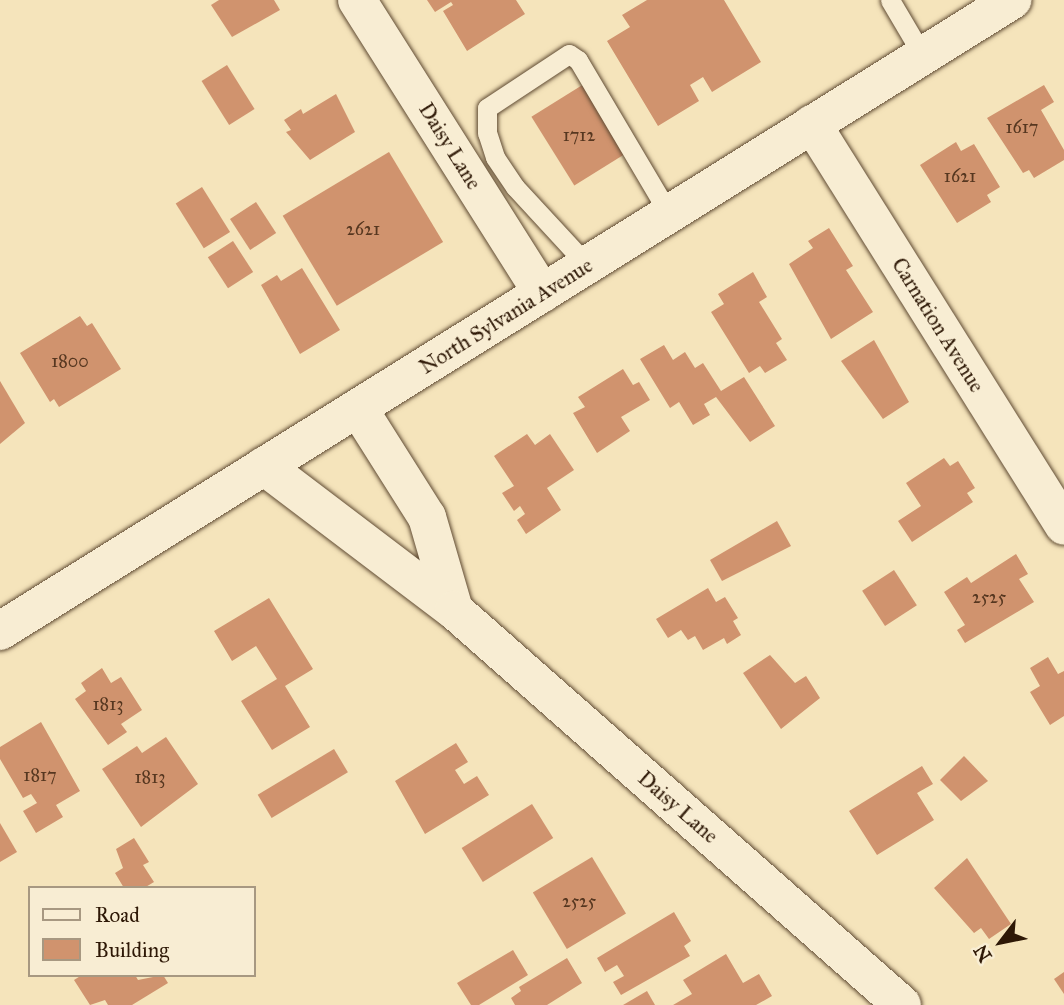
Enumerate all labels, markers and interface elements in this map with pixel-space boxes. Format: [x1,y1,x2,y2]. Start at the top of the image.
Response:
street label: Daisy Lane [413,98,487,194]
house number: 1617 [1006,116,1038,138]
house number: 1712 [563,124,595,146]
house number: 1621 [944,165,976,187]
house number: 2621 [346,218,380,240]
street label: North Sylvania Avenue [415,253,597,379]
street label: Carnation Avenue [886,253,990,397]
house number: 1800 [51,350,89,372]
house number: 2525 [972,586,1006,608]
house number: 1813 [93,693,123,715]
house number: 1817 [23,764,57,786]
street label: Daisy Lane [633,765,723,849]
house number: 1813 [135,766,165,788]
legend [28,886,256,977]
house number: 2525 [562,890,596,912]
text: Road [95,902,140,928]
north arrow [966,907,1036,977]
text: Building [95,937,169,963]
text: N [969,940,997,966]

